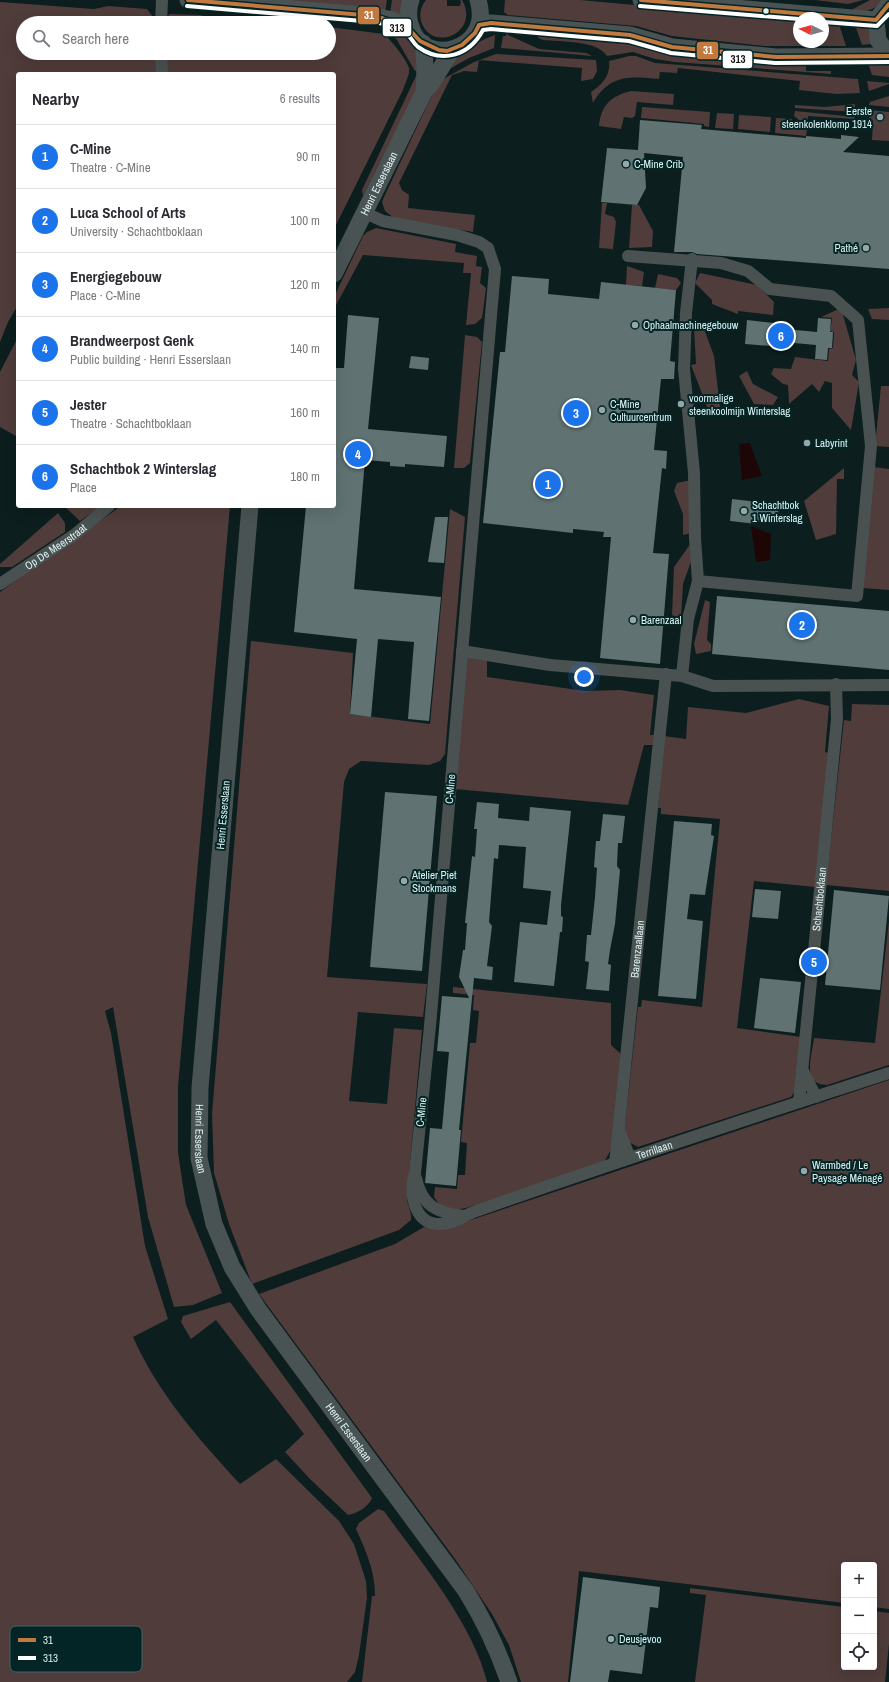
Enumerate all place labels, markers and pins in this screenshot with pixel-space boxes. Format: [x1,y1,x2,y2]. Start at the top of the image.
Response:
unlabelled marker [761,6,771,16]
place label: Eerste steenkolenklomp 1914 [782,104,872,131]
marker: Eerste steenkolenklomp 1914 [875,112,885,122]
place label: C-Mine Crib [634,157,683,171]
marker: C-Mine Crib [621,159,631,169]
place label: Pathé [834,241,858,255]
marker: Pathé [861,243,871,253]
place label: Ophaalmachinegebouw [643,318,739,332]
marker: Ophaalmachinegebouw [630,320,640,330]
pin: 6 [768,321,794,351]
place label: voormalige steenkoolmijn Winterslag [689,391,790,418]
place label: C-Mine Cultuurcentrum [610,397,672,424]
pin: 3 [563,398,589,428]
marker: voormalige steenkoolmijn Winterslag [676,399,686,409]
marker: C-Mine Cultuurcentrum [597,405,607,415]
place label: Labyrint [815,436,848,450]
marker: Labyrint [802,438,812,448]
pin: 4 [345,439,371,469]
pin: 1 [535,469,561,499]
place label: Schachtbok 1 Winterslag [752,498,803,525]
marker: Schachtbok 1 Winterslag [739,506,749,516]
pin: 2 [789,610,815,640]
place label: Barenzaal [641,613,682,627]
marker: Barenzaal [628,615,638,625]
place label: Atelier Piet Stockmans [411,868,457,895]
marker: Atelier Piet Stockmans [399,876,409,886]
pin: 5 [801,947,827,977]
place label: Warmbed / Le Paysage Ménagé [812,1158,882,1185]
marker: Warmbed / Le Paysage Ménagé [799,1166,809,1176]
place label: Deusjevoo [619,1632,662,1646]
marker: Deusjevoo [606,1634,616,1644]

